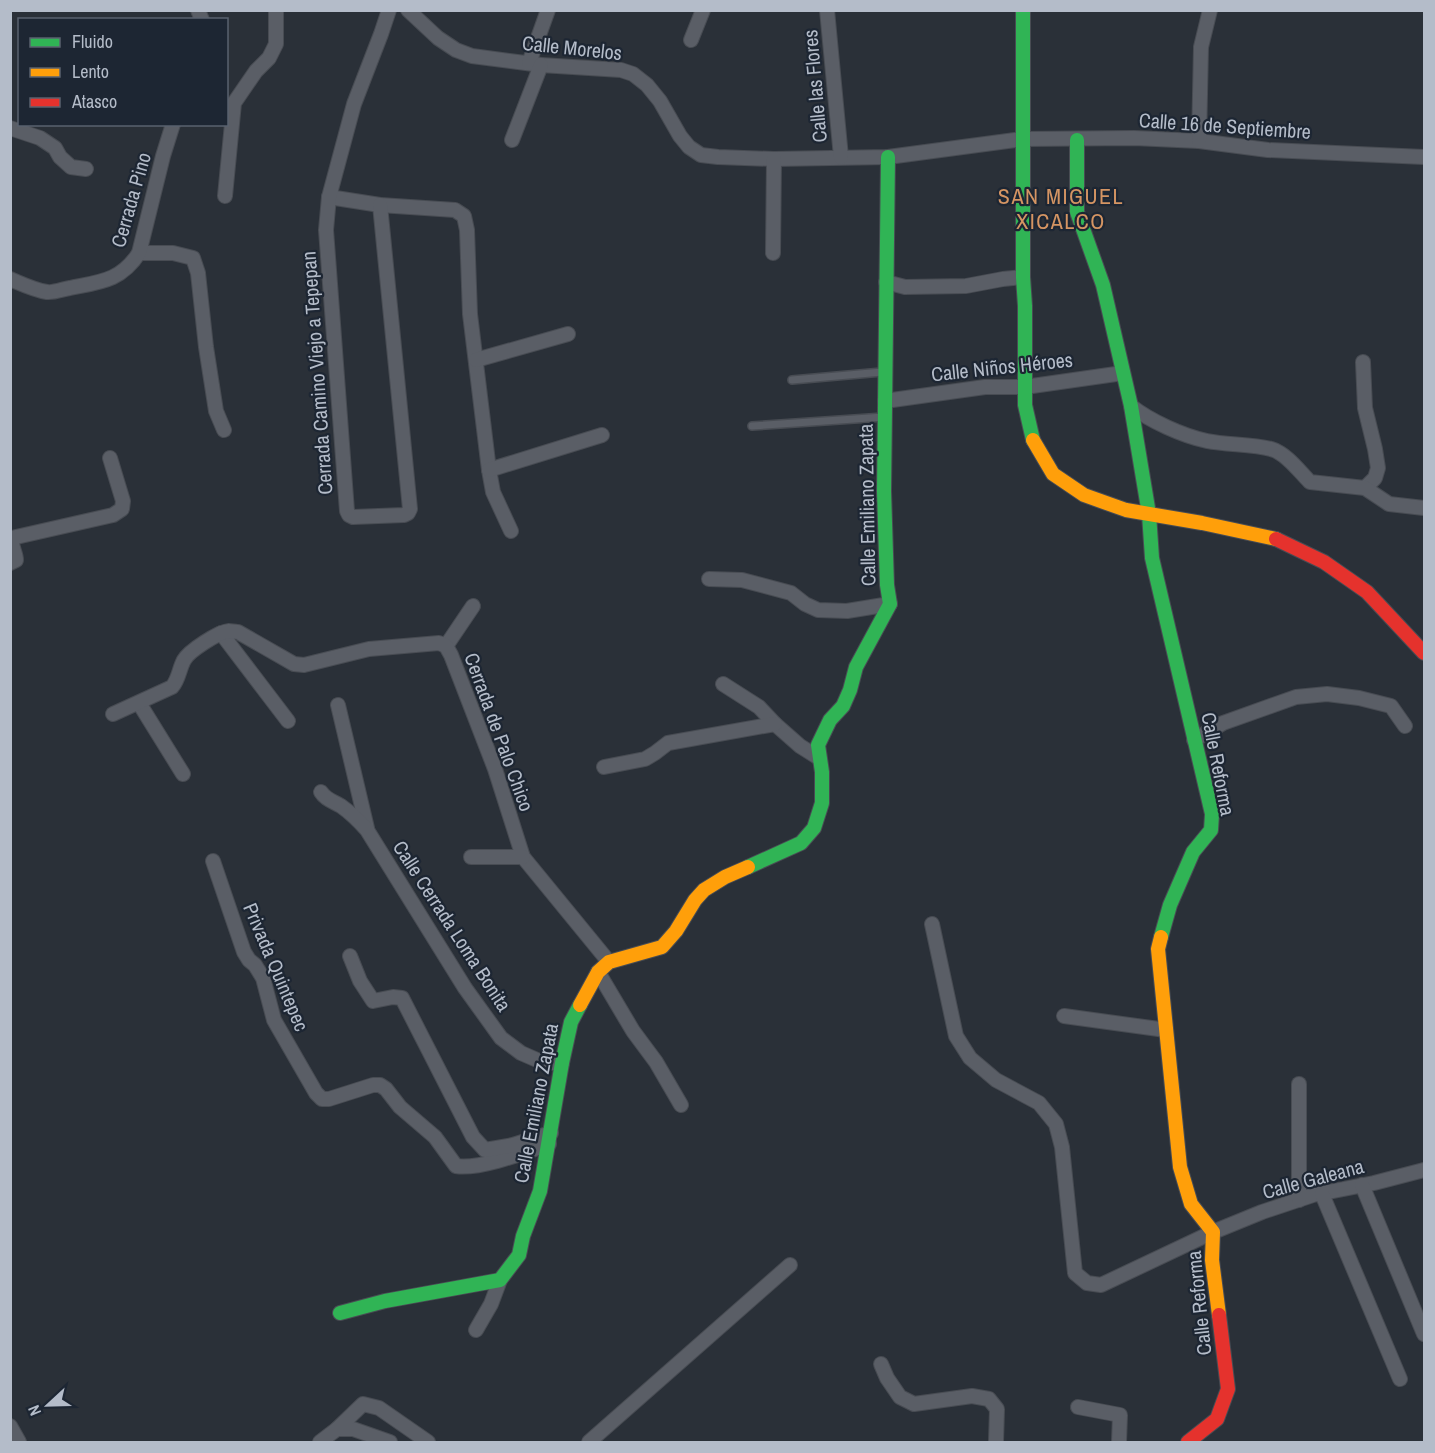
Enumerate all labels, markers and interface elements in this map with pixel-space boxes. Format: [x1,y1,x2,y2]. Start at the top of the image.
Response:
legend [18,18,228,126]
text: Fluido [72,29,113,54]
street label: Calle Morelos [521,29,623,66]
street label: Calle las Flores [796,29,833,144]
text: Lento [72,59,109,84]
text: Atasco [71,89,117,114]
street label: Calle 16 de Septiembre [1138,106,1312,145]
street label: Cerrada Pino [104,149,157,250]
district label: SAN MIGUEL XICALCO [998,181,1124,236]
street label: Cerrada Camino Viejo a Tepepan [295,251,338,496]
street label: Calle Niños Héroes [930,346,1074,387]
street label: Calle Emiliano Zapata [852,424,881,586]
street label: Cerrada de Palo Chico [458,649,541,815]
street label: Calle Reforma [1195,710,1242,818]
street label: Calle Cerrada Loma Bonita [387,835,518,1016]
street label: Privada Quintepec [237,899,316,1035]
street label: Calle Emiliano Zapata [507,1021,564,1185]
street label: Calle Galeana [1259,1152,1367,1205]
street label: Calle Reforma [1180,1250,1217,1357]
north arrow [18,1375,78,1435]
text: N [22,1402,46,1419]

